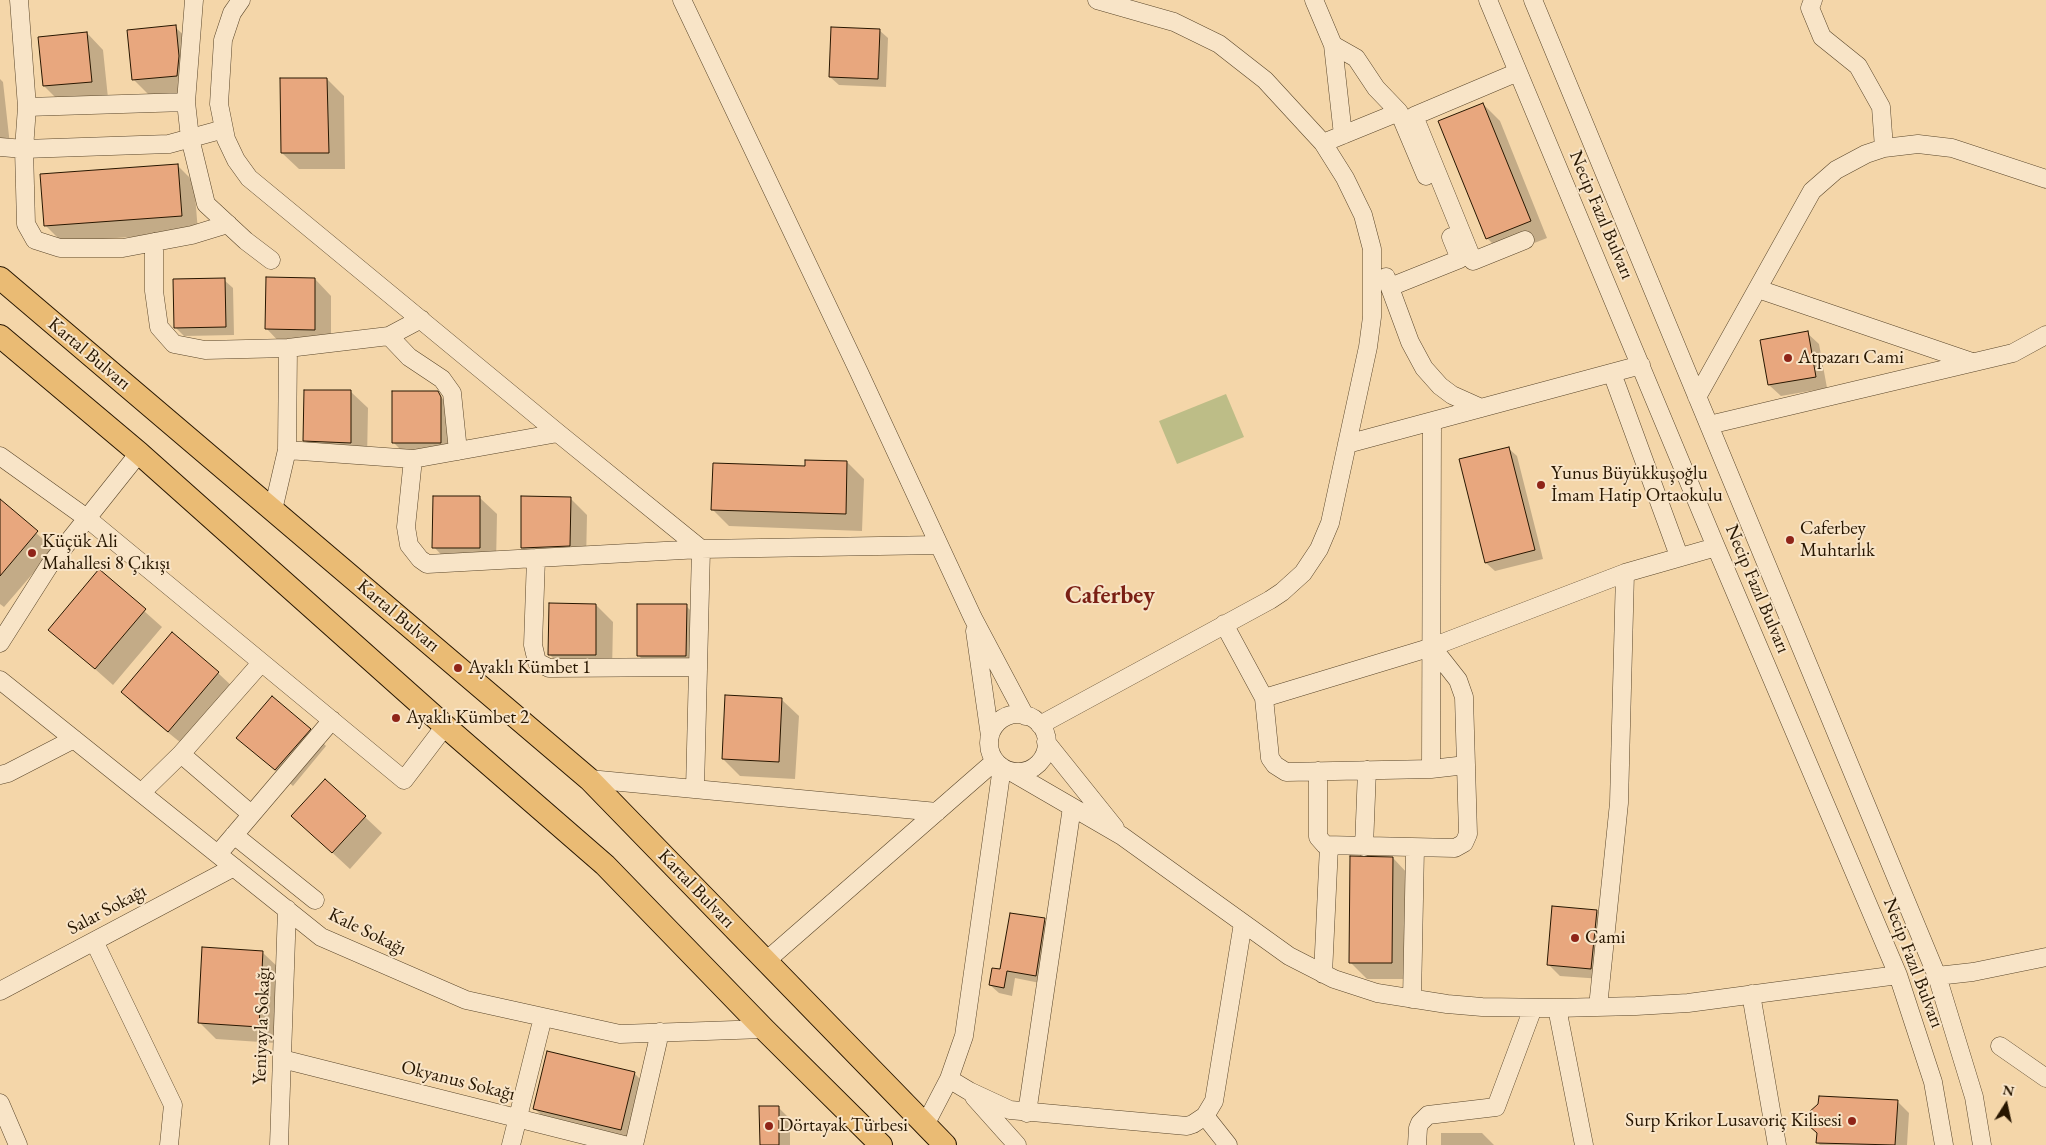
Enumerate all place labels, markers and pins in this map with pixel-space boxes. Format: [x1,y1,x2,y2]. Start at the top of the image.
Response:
place label: Atpazarı Cami [1798,347,1904,369]
marker: Atpazarı Cami [1782,352,1794,364]
place label: Yunus Büyükkuşoğlu İmam Hatip Ortaokulu [1551,463,1723,507]
marker: Yunus Büyükkuşoğlu İmam Hatip Ortaokulu [1535,479,1547,491]
place label: Caferbey Muhtarlık [1800,518,1875,562]
place label: Küçük Ali Mahallesi 8 Çıkışı [42,531,170,575]
marker: Caferbey Muhtarlık [1784,534,1796,546]
marker: Küçük Ali Mahallesi 8 Çıkışı [26,547,38,559]
place label: Ayaklı Kümbet 1 [468,657,591,679]
marker: Ayaklı Kümbet 1 [452,662,464,674]
place label: Ayaklı Kümbet 2 [406,707,529,729]
marker: Ayaklı Kümbet 2 [390,712,402,724]
place label: Cami [1585,927,1626,949]
marker: Cami [1569,932,1581,944]
place label: Surp Krikor Lusavoriç Kilisesi [1625,1110,1842,1132]
place label: Dörtayak Türbesi [779,1115,908,1137]
marker: Surp Krikor Lusavoriç Kilisesi [1846,1115,1858,1127]
marker: Dörtayak Türbesi [763,1120,775,1132]

